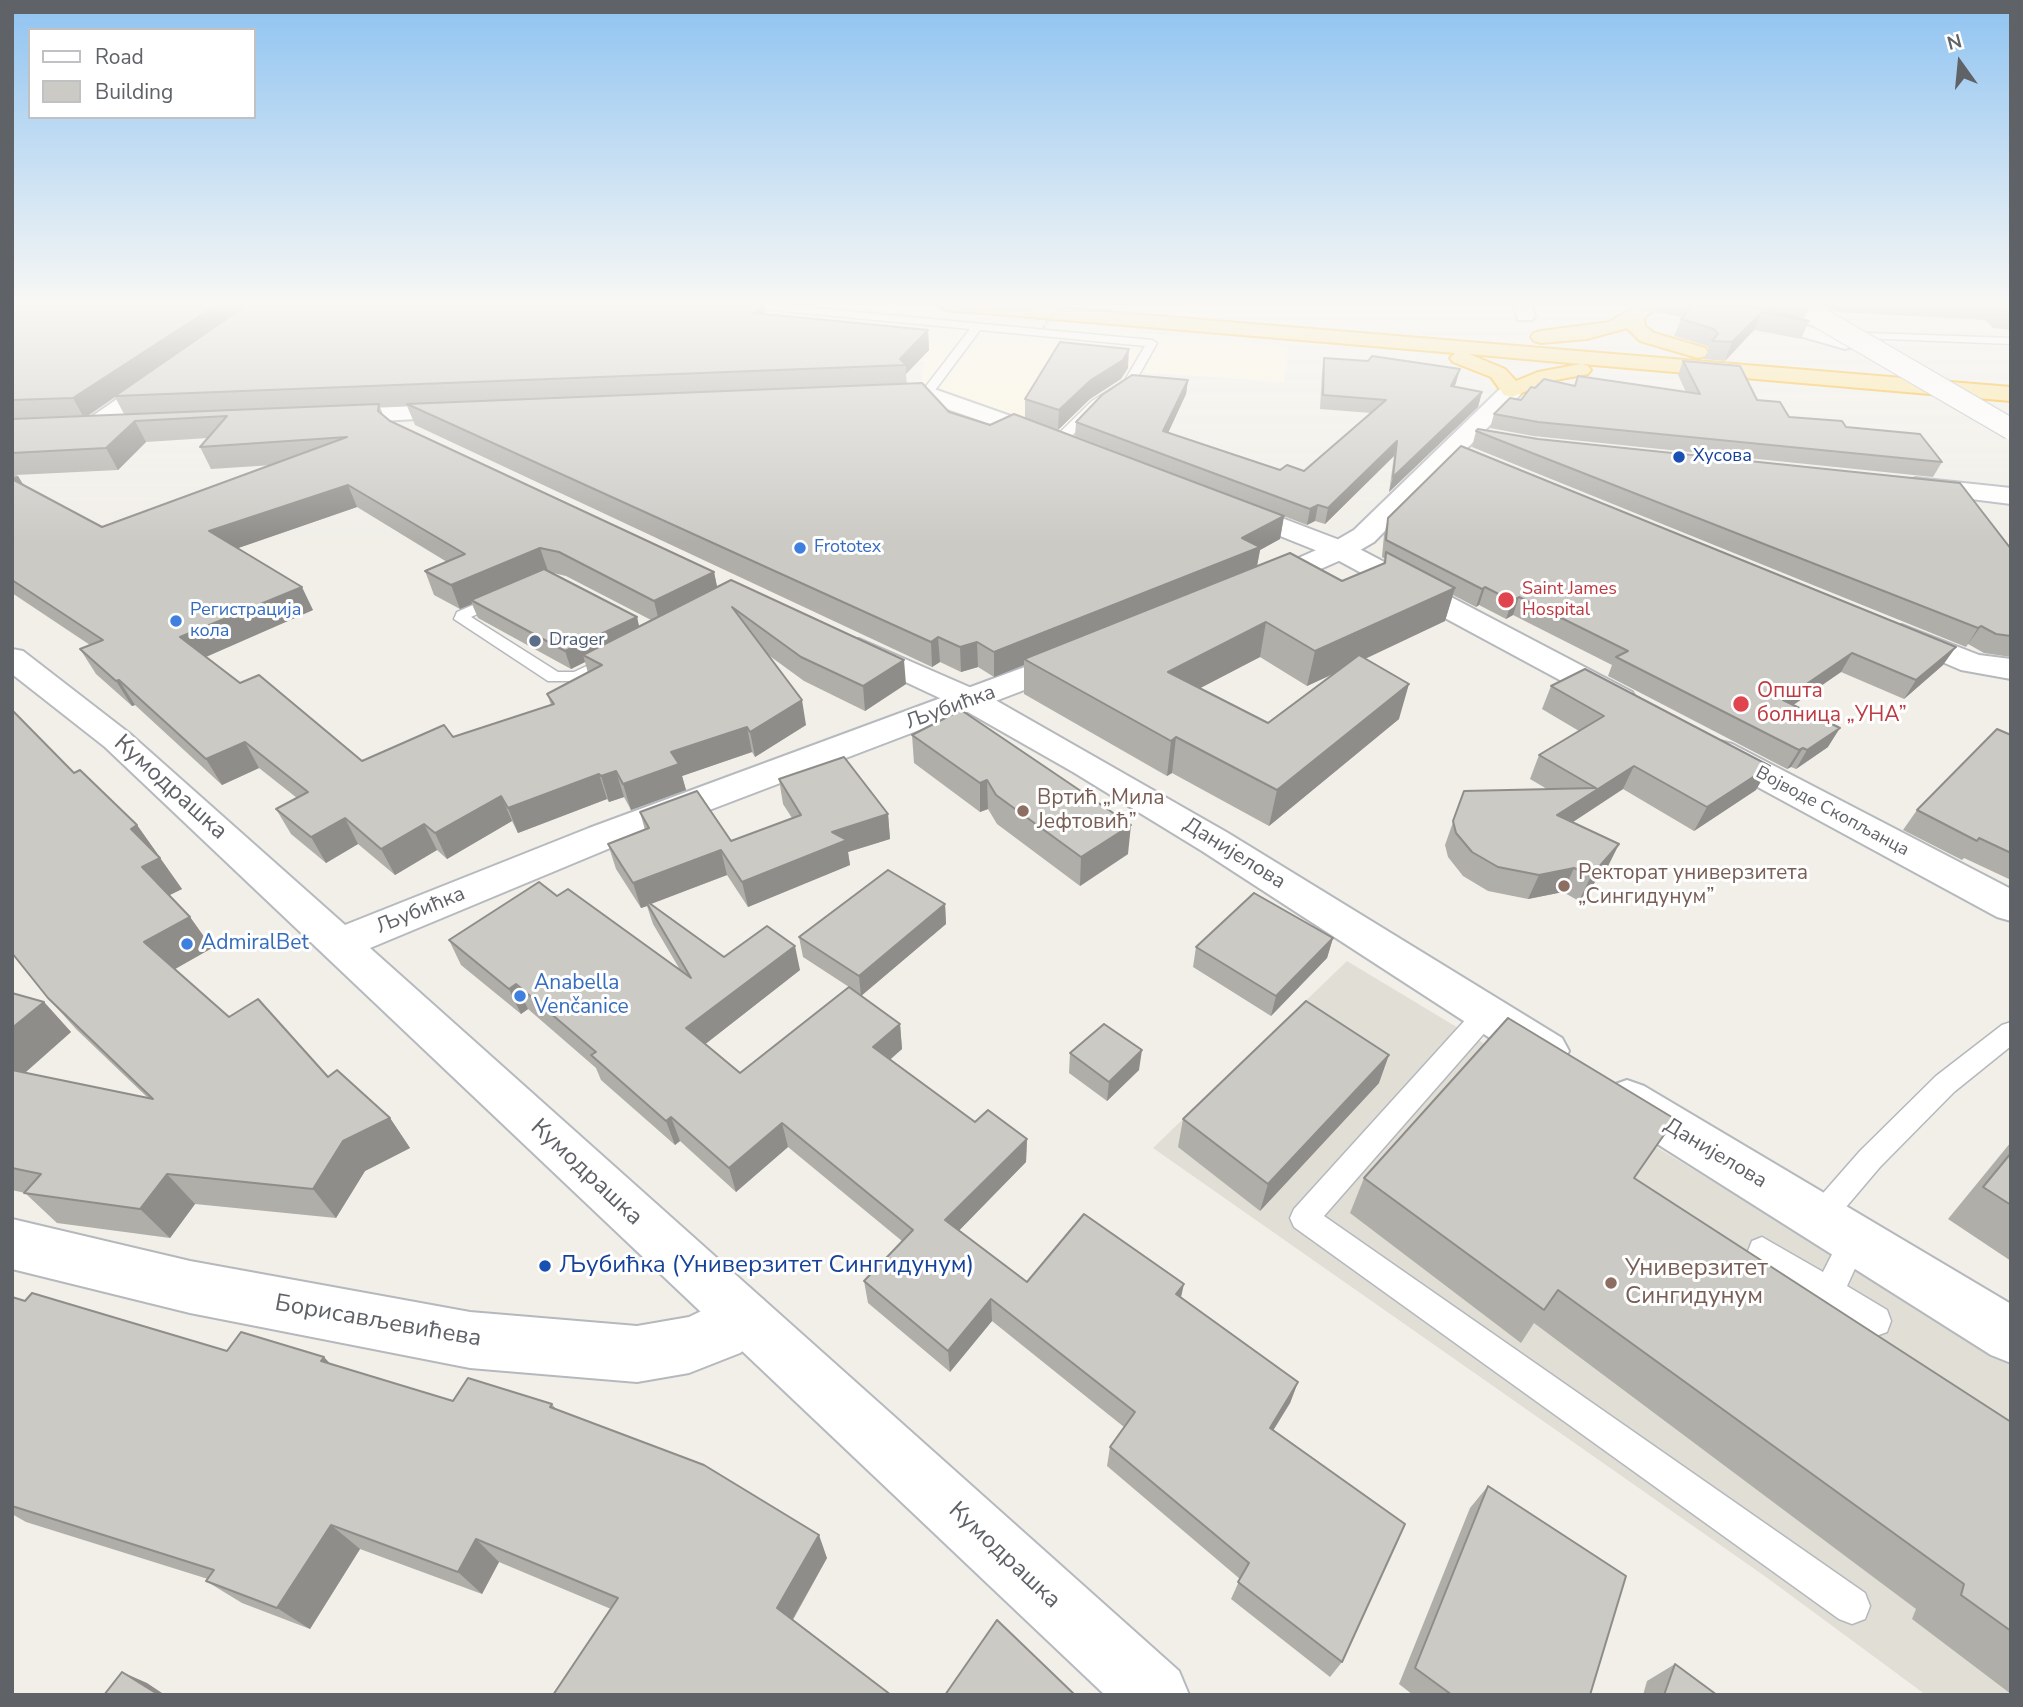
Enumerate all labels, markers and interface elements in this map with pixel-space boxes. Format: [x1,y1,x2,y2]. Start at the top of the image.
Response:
legend [28,28,256,119]
north arrow [1925,28,1995,98]
text: N [1944,28,1965,57]
text: Road [95,43,144,71]
text: Building [95,78,173,106]
place label: Хусова [1693,446,1752,468]
marker: Хусова [1671,449,1687,465]
place label: Frototex [814,537,881,559]
marker: Frototex [792,540,808,556]
place label: Saint James Hospital [1522,579,1617,622]
marker: Saint James Hospital [1496,590,1516,610]
place label: Регистрација кола [190,600,301,642]
marker: Регистрација кола [168,613,184,629]
place label: Drager [549,630,605,652]
marker: Drager [527,633,543,649]
place label: Општа болница „УНА” [1757,679,1907,729]
street label: Љубићка [903,680,999,736]
marker: Општа болница „УНА” [1731,694,1751,714]
street label: Кумодрашка [107,729,233,847]
street label: Војводе Скопљанца [1752,762,1912,862]
place label: Вртић „Мила Јефтовић” [1037,786,1165,836]
marker: Вртић „Мила Јефтовић” [1015,803,1031,819]
street label: Данијелова [1178,813,1290,895]
place label: Ректорат универзитета „Сингидунум” [1578,861,1808,911]
marker: Ректорат универзитета „Сингидунум” [1556,878,1572,894]
street label: Љубићка [373,882,469,940]
place label: AdmiralBet [201,931,309,957]
marker: AdmiralBet [179,936,195,952]
place label: Anabella Venčanice [534,971,629,1021]
marker: Anabella Venčanice [512,988,528,1004]
street label: Данијелова [1659,1113,1771,1195]
street label: Кумодрашка [524,1114,648,1232]
place label: Љубићка (Универзитет Сингидунум) [559,1252,974,1280]
place label: Универзитет Сингидунум [1625,1255,1768,1311]
marker: Љубићка (Универзитет Сингидунум) [537,1258,553,1274]
marker: Универзитет Сингидунум [1603,1275,1619,1291]
street label: Борисављевићева [273,1290,483,1354]
street label: Кумодрашка [942,1497,1066,1615]

